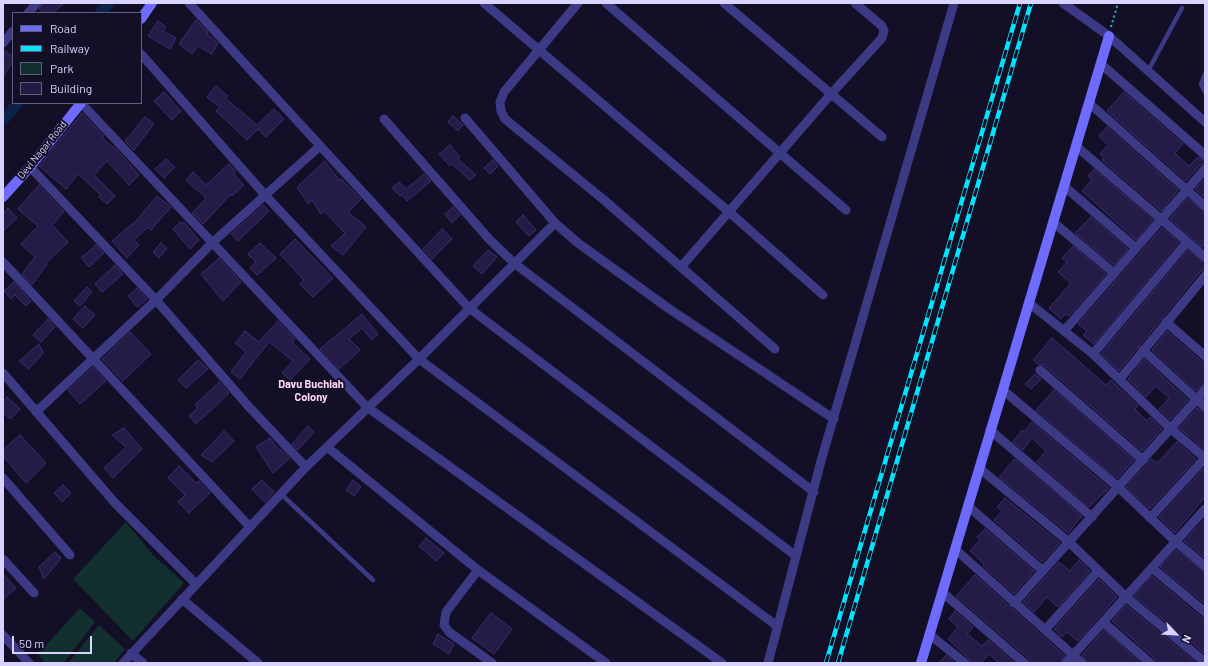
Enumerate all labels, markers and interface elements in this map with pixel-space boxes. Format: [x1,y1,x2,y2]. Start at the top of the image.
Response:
legend [12,12,142,104]
text: Road [50,21,77,35]
text: Railway [50,41,89,55]
text: Park [50,61,74,75]
text: Building [50,81,92,95]
street label: Devi Nagar Road [15,119,69,181]
district label: Davu Buchiah Colony [278,377,344,403]
north arrow [1156,614,1196,654]
scale bar [14,628,94,654]
text: N [1180,633,1195,645]
text: 50 m [19,636,44,650]

